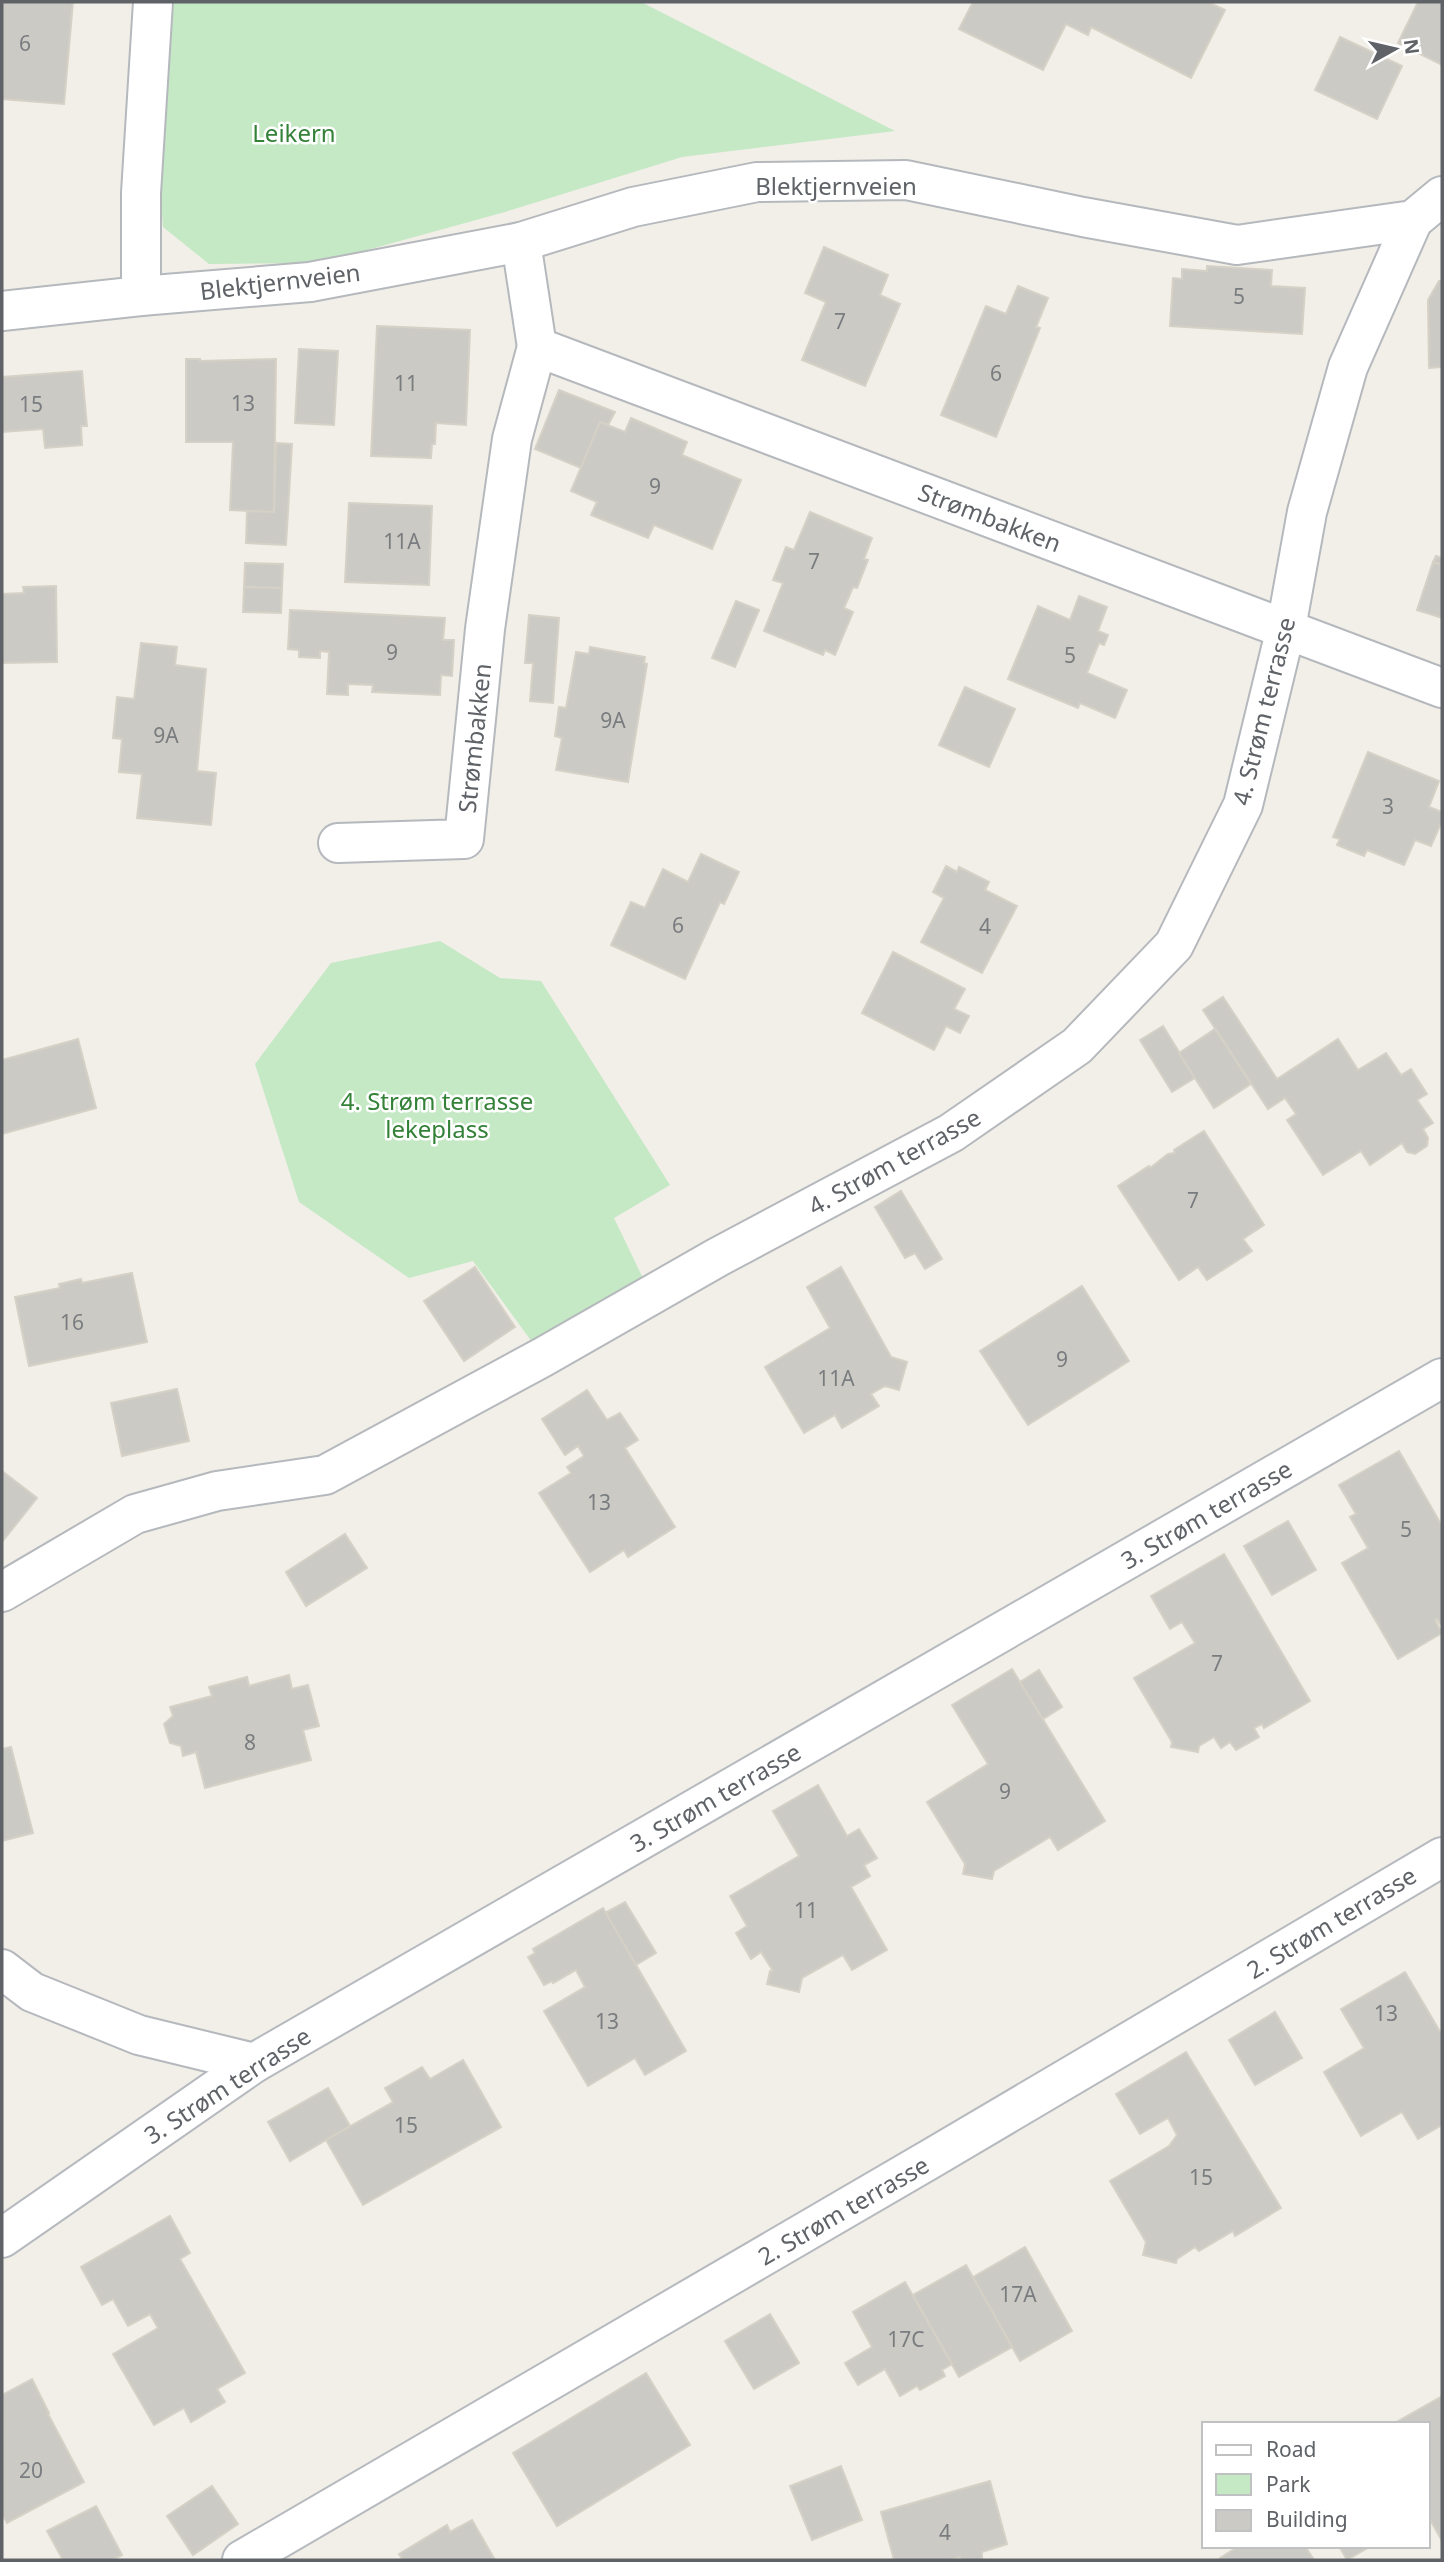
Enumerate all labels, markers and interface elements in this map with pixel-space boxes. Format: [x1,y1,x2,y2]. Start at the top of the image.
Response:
north arrow [1360,14,1430,84]
house number: 6 [19,29,31,57]
text: N [1398,37,1426,56]
park label: Leikern [252,116,336,149]
street label: Blektjernveien [755,169,917,202]
street label: Blektjernveien [198,255,362,307]
house number: 5 [1233,282,1245,310]
house number: 7 [834,307,846,335]
house number: 6 [990,359,1002,387]
house number: 11 [394,369,418,397]
house number: 13 [231,389,255,417]
house number: 15 [19,390,43,418]
house number: 9 [649,472,661,500]
street label: Strømbakken [914,475,1066,559]
house number: 11A [383,527,421,555]
house number: 7 [808,547,820,575]
street label: 4. Strøm terrasse [1224,614,1302,808]
house number: 9 [386,638,398,666]
house number: 5 [1064,641,1076,669]
street label: Strømbakken [450,661,498,815]
house number: 9A [600,706,626,734]
house number: 9A [153,721,179,749]
house number: 3 [1382,792,1394,820]
house number: 6 [672,911,684,939]
house number: 4 [979,912,991,940]
park label: 4. Strøm terrasse lekeplass [341,1084,533,1145]
street label: 4. Strøm terrasse [802,1100,986,1222]
house number: 7 [1187,1186,1199,1214]
house number: 16 [60,1308,84,1336]
house number: 9 [1056,1345,1068,1373]
house number: 11A [817,1364,855,1392]
street label: 3. Strøm terrasse [1114,1452,1298,1576]
house number: 13 [587,1488,611,1516]
house number: 5 [1400,1515,1412,1543]
house number: 7 [1211,1649,1223,1677]
house number: 8 [244,1728,256,1756]
street label: 3. Strøm terrasse [623,1735,807,1859]
house number: 9 [999,1777,1011,1805]
street label: 2. Strøm terrasse [1240,1858,1422,1986]
house number: 11 [794,1896,818,1924]
house number: 13 [1374,1999,1398,2027]
house number: 13 [595,2007,619,2035]
street label: 3. Strøm terrasse [137,2019,317,2151]
house number: 15 [394,2111,418,2139]
street label: 2. Strøm terrasse [751,2148,935,2272]
house number: 15 [1189,2163,1213,2191]
house number: 17A [999,2280,1037,2308]
house number: 17C [887,2325,925,2353]
legend [1202,2422,1430,2548]
text: Road [1266,2435,1316,2463]
house number: 20 [19,2456,43,2484]
text: Park [1266,2470,1311,2498]
text: Building [1266,2505,1348,2533]
house number: 4 [939,2518,951,2546]

